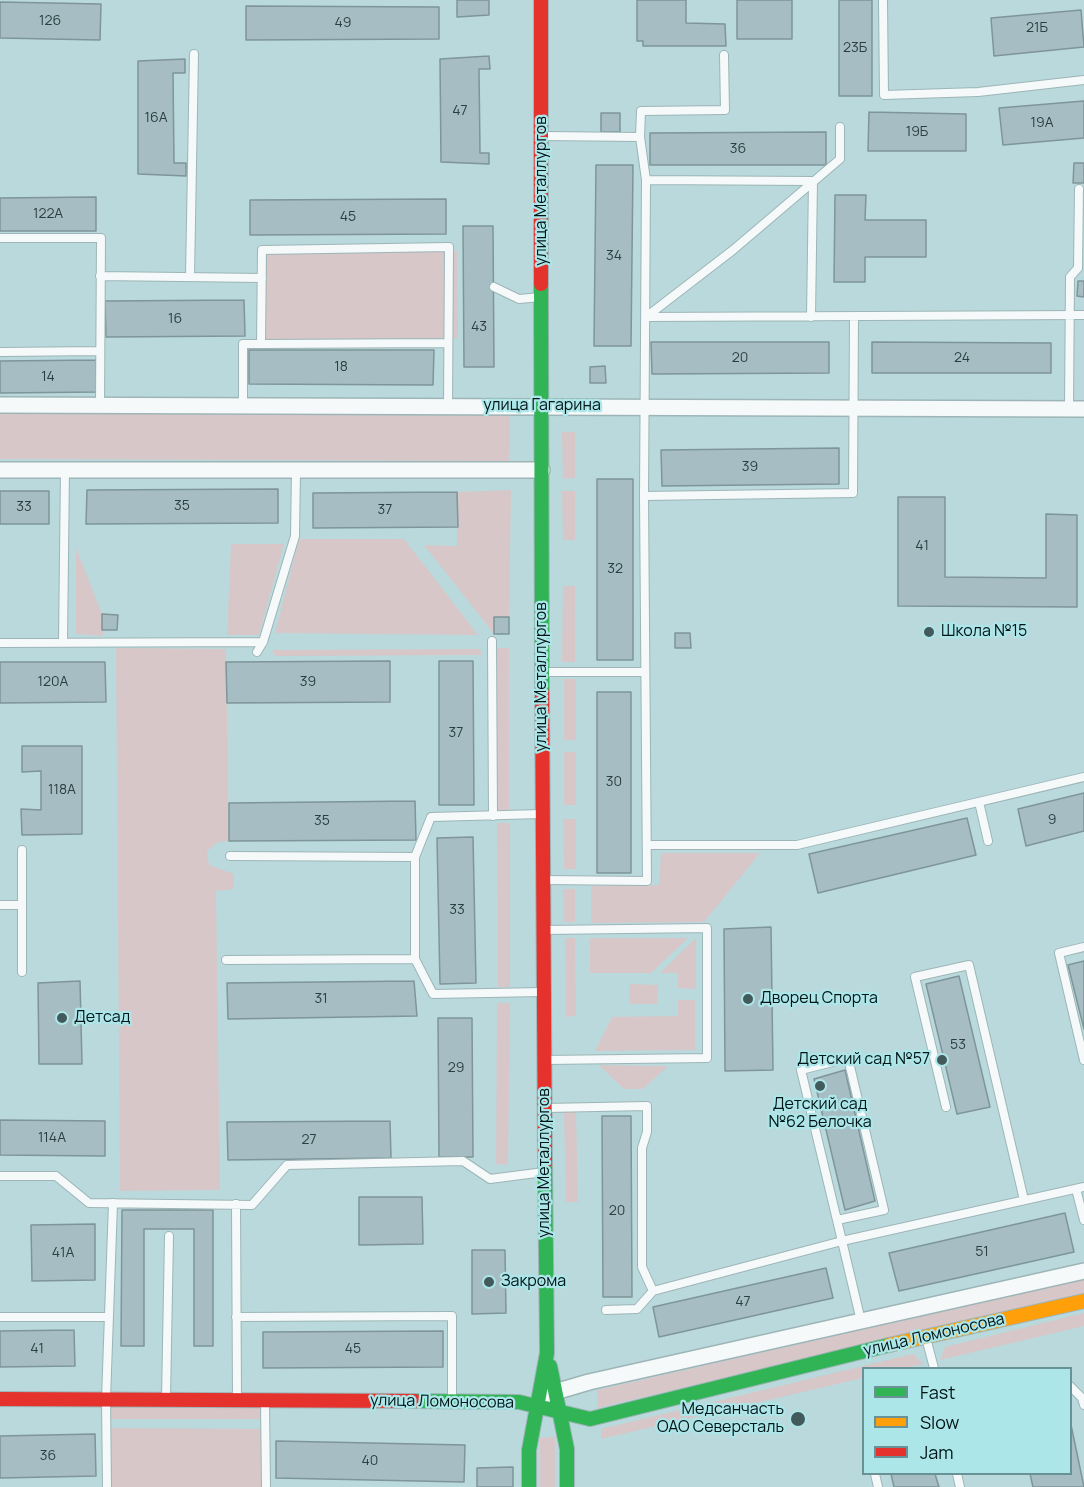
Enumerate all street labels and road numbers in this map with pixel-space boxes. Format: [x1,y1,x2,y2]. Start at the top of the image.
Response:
street label: улица Металлургов [532,116,552,266]
street label: улица Гагарина [483,396,601,416]
street label: улица Металлургов [532,602,552,752]
street label: улица Металлургов [535,1088,555,1238]
street label: улица Ломоносова [862,1309,1006,1361]
street label: улица Ломоносова [370,1391,514,1413]

